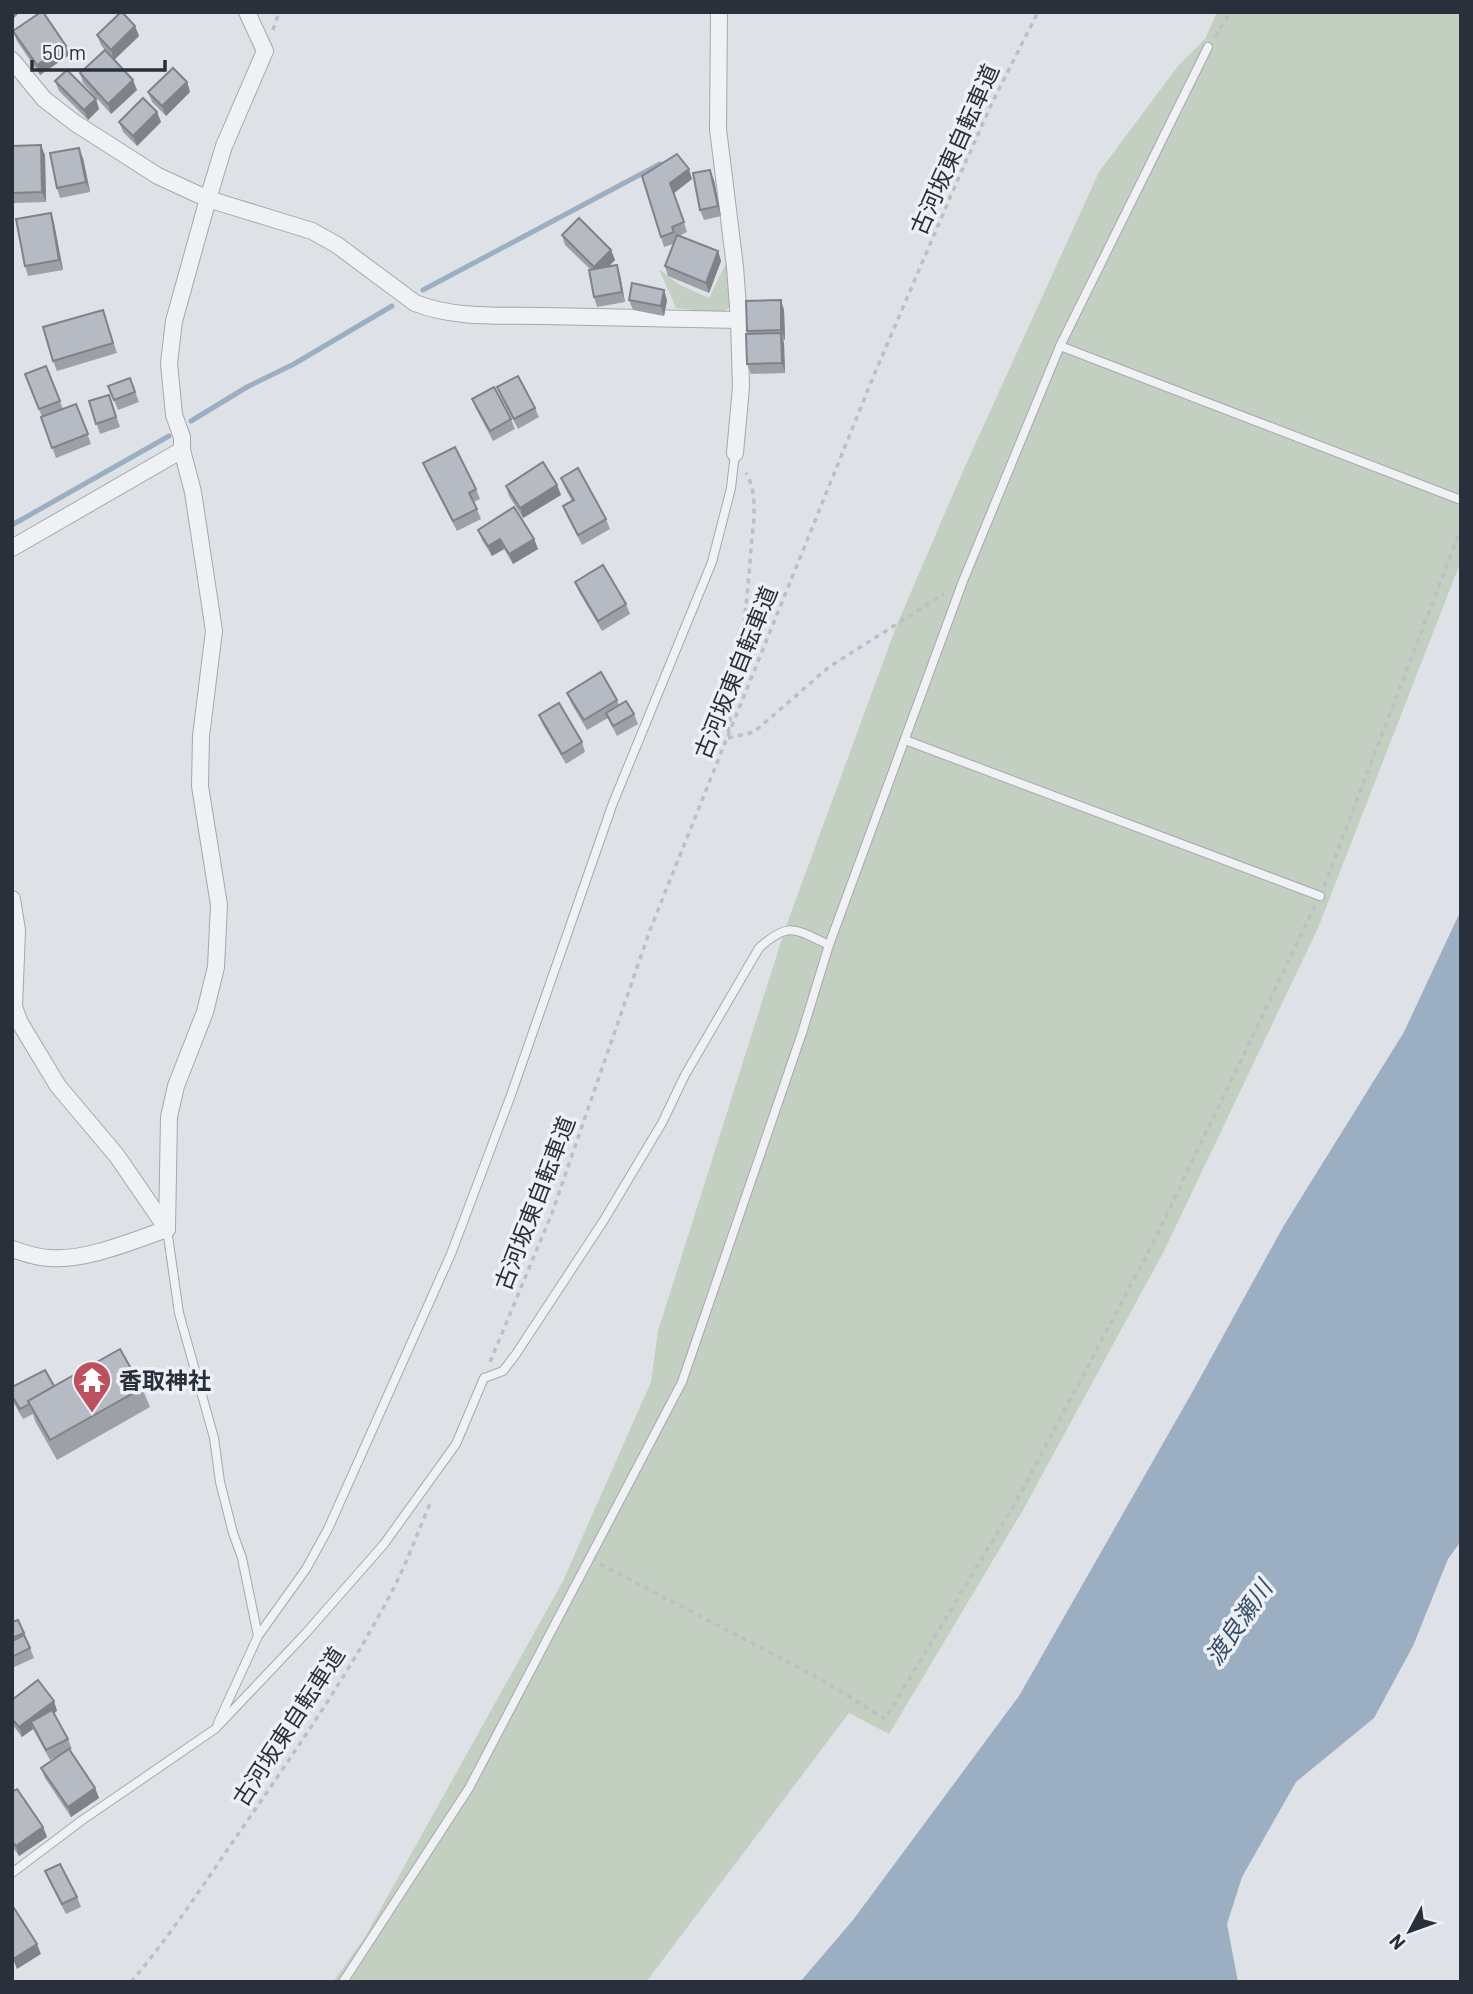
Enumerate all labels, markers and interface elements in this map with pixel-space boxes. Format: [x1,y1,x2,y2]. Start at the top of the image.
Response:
scale bar [32,28,164,72]
text: 50 m [42,39,86,64]
street label: 古河坂東自転車道 [904,59,1004,239]
street label: 古河坂東自転車道 [688,581,782,763]
street label: 古河坂東自転車道 [488,1112,580,1294]
temple icon: 香取神社 [71,1359,113,1414]
place label: 香取神社 [119,1366,211,1394]
water label: 渡良瀬川 [1199,1572,1279,1670]
street label: 古河坂東自転車道 [226,1641,350,1811]
north arrow [1375,1896,1445,1966]
text: N [1384,1930,1410,1955]

